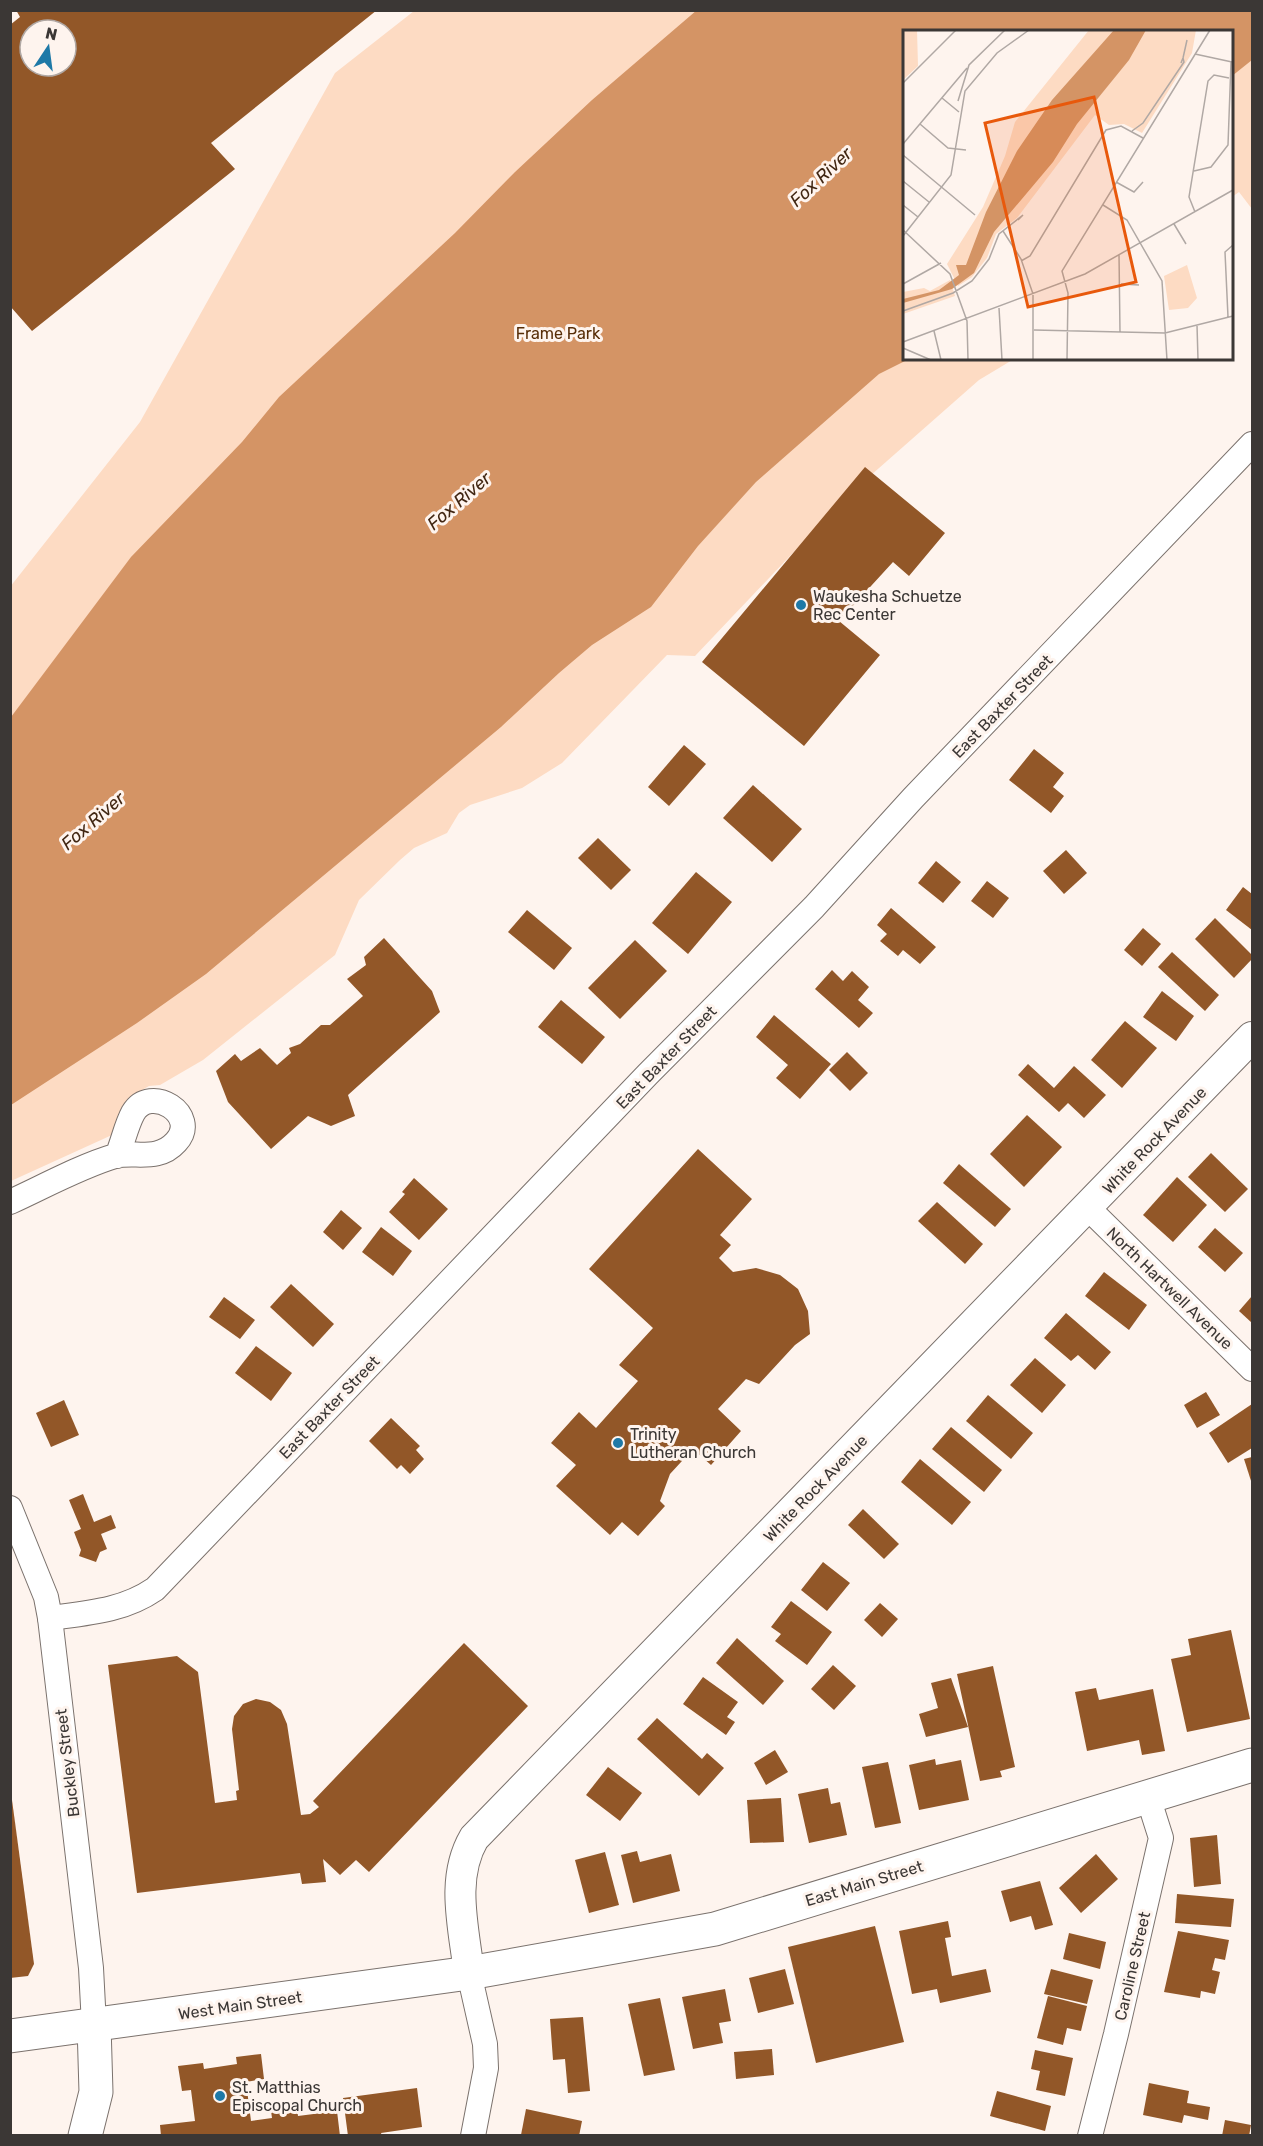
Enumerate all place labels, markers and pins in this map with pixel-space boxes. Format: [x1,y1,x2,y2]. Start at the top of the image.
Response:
place label: Waukesha Schuetze Rec Center [813,587,962,624]
marker: Waukesha Schuetze Rec Center [794,598,808,612]
place label: Trinity Lutheran Church [630,1425,756,1462]
marker: Trinity Lutheran Church [611,1436,625,1450]
place label: St. Matthias Episcopal Church [232,2078,362,2115]
marker: St. Matthias Episcopal Church [213,2089,227,2103]

